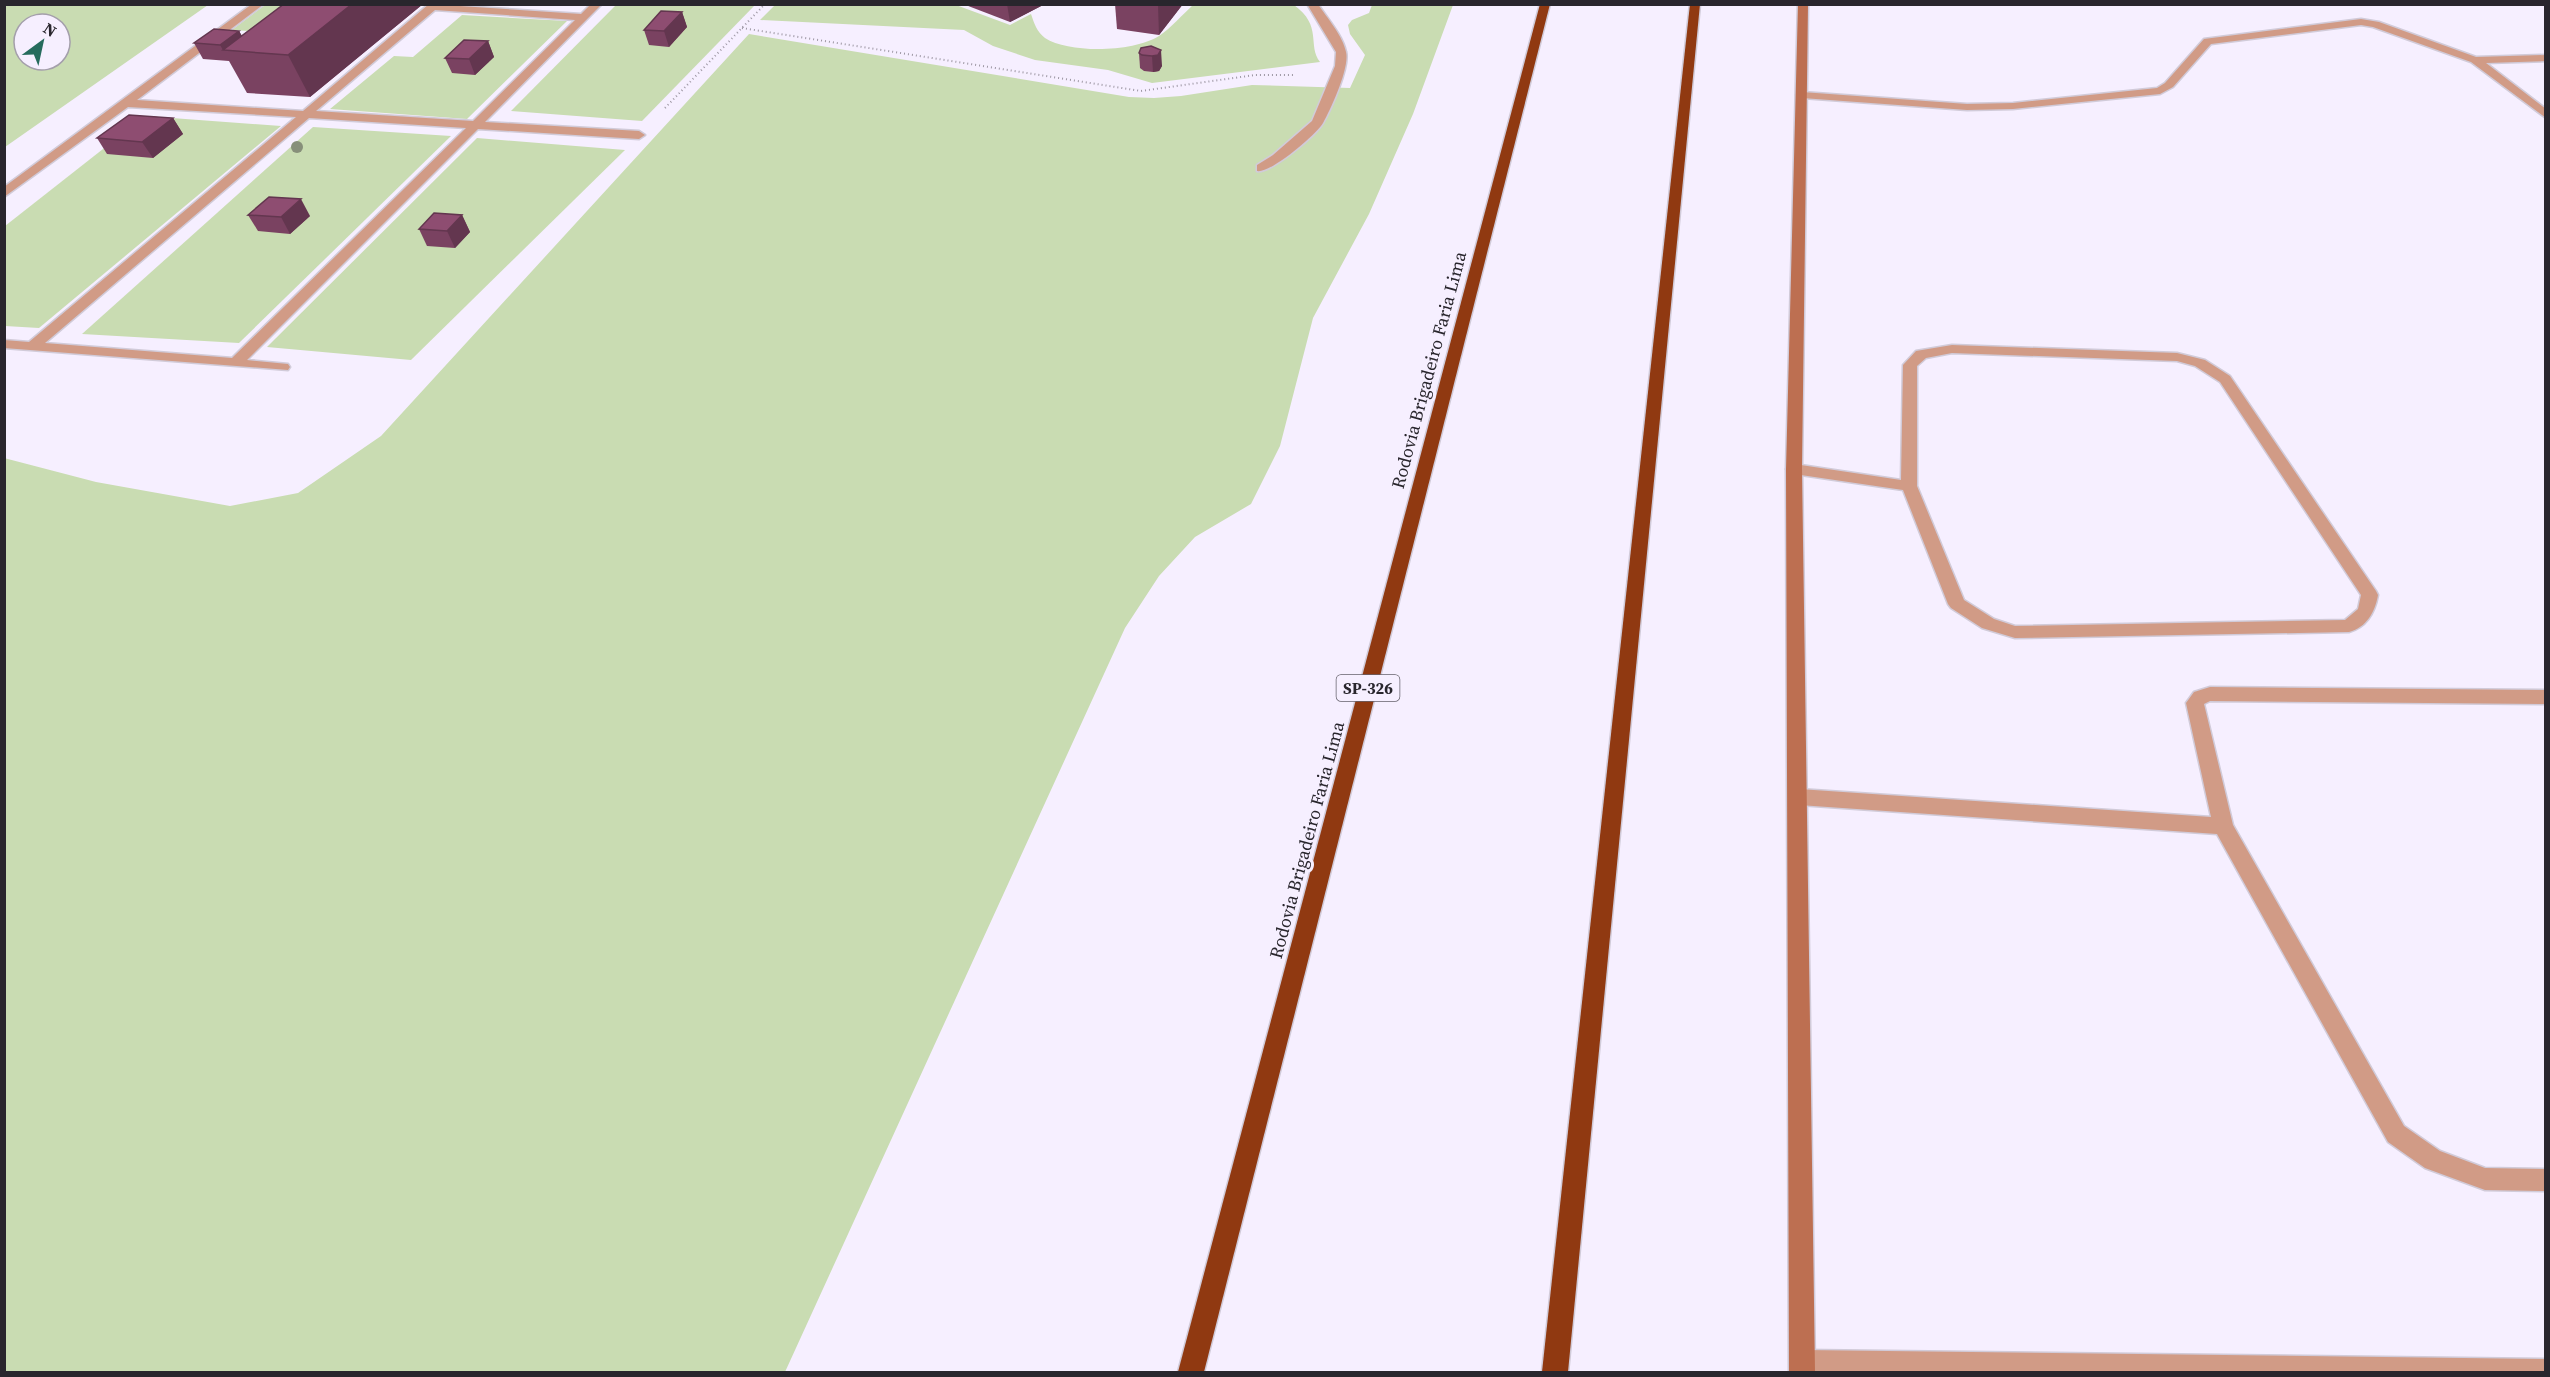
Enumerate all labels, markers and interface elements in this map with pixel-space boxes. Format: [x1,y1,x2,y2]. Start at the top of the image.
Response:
north arrow [12,12,72,72]
text: N [39,17,61,42]
street label: Rodovia Brigadeiro Faria Lima [1385,248,1472,491]
road number: SP-326 [1336,675,1400,701]
street label: Rodovia Brigadeiro Faria Lima [1263,718,1350,961]

